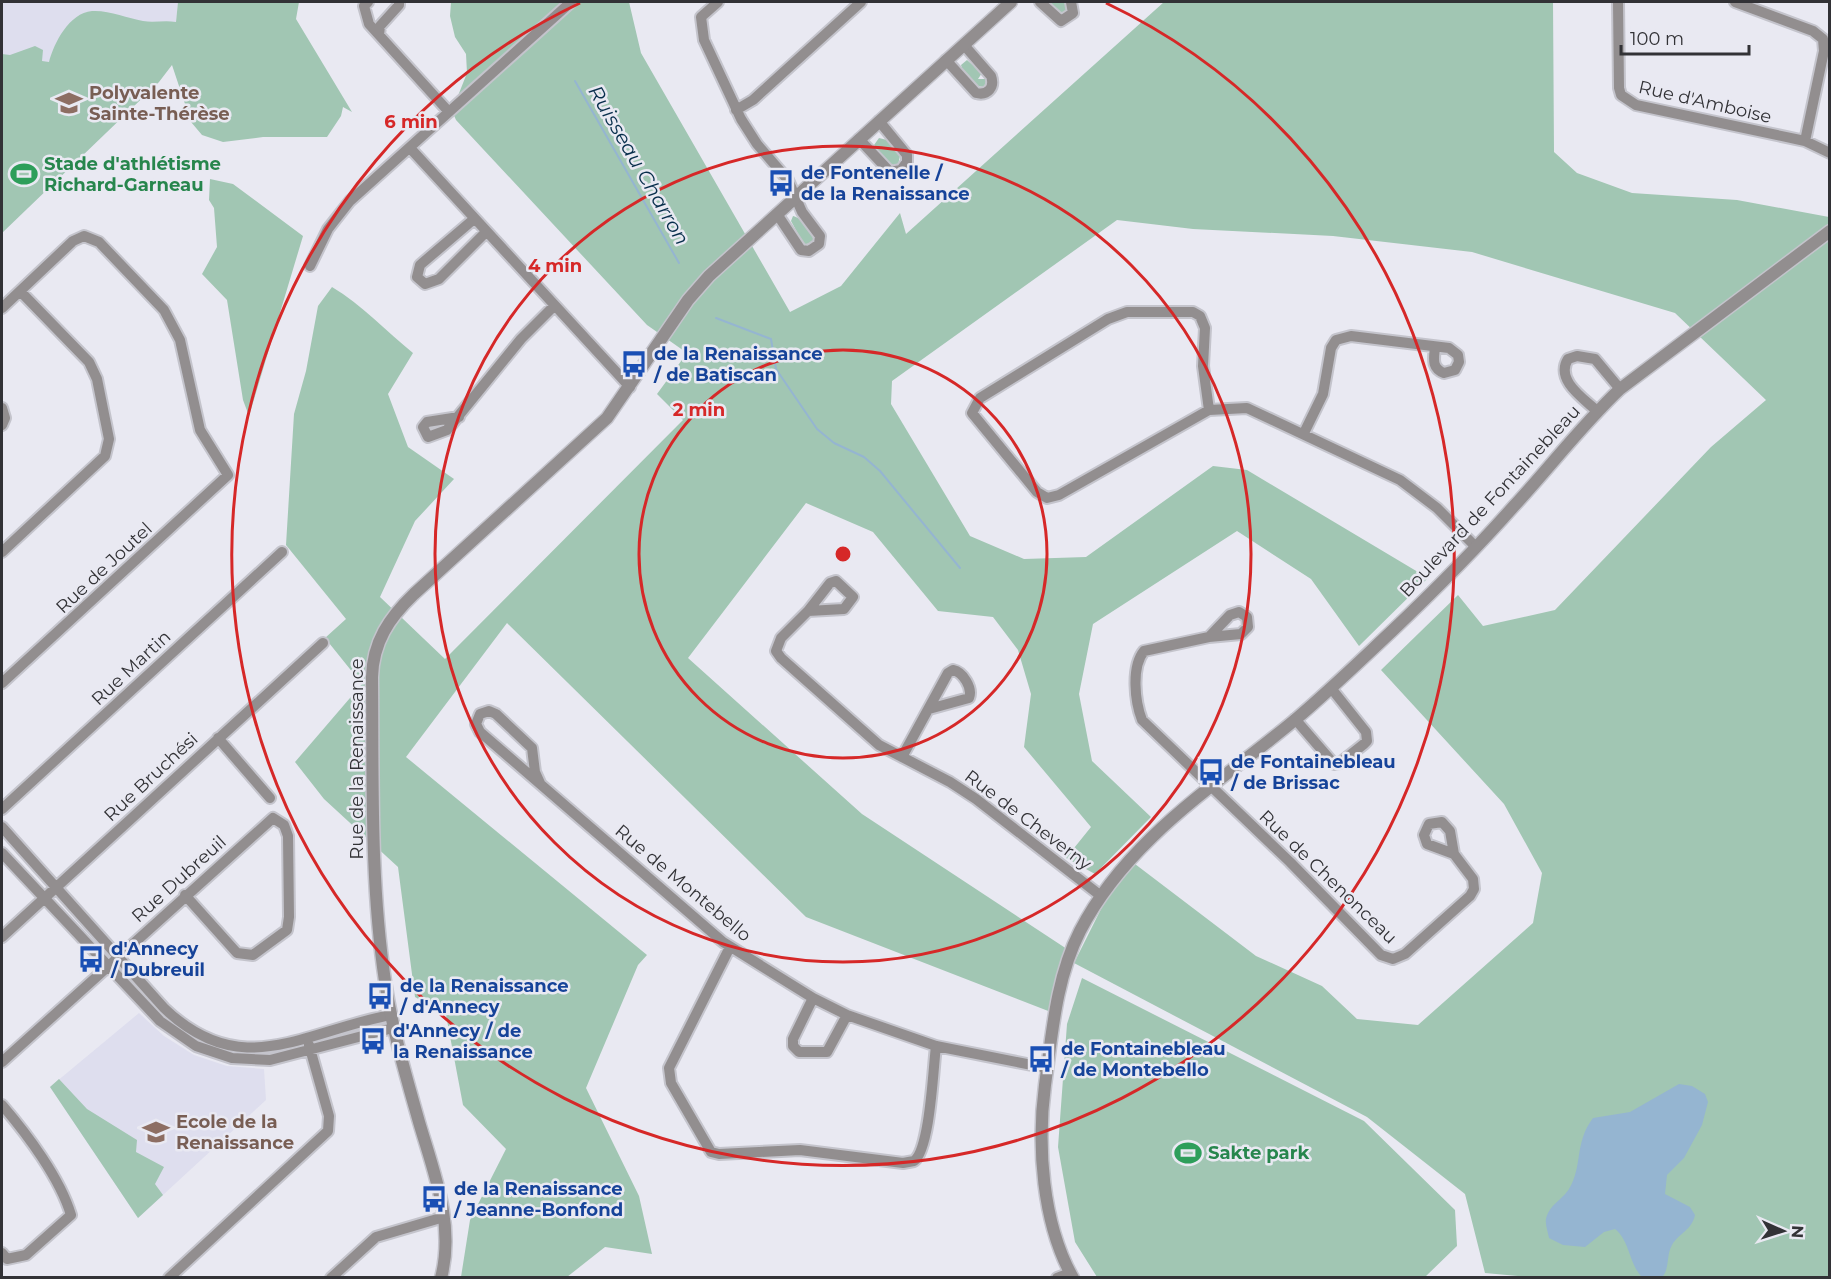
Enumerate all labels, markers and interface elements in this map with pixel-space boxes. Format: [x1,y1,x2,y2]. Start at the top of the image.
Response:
scale bar [1621,18,1748,56]
text: 100 m [1630,28,1684,50]
street label: Rue d'Amboise [1636,76,1774,128]
water label: Ruisseau Charron [584,81,694,249]
place label: Polyvalente Sainte-Thérèse [89,82,230,125]
school or university icon: Polyvalente Sainte-Thérèse [54,88,84,118]
text: 6 min [384,111,438,133]
place label: Stade d'athlétisme Richard-Garneau [44,153,221,196]
sports icon: Stade d'athlétisme Richard-Garneau [9,159,39,189]
place label: de Fontenelle / de la Renaissance [801,162,970,205]
bus stop icon: de Fontenelle / de la Renaissance [766,168,796,198]
text: 4 min [528,255,582,277]
place label: de la Renaissance / de Batiscan [653,343,823,386]
bus stop icon: de la Renaissance / de Batiscan [619,349,649,379]
text: 2 min [673,399,725,421]
street label: Boulevard de Fontainebleau [1395,400,1585,602]
street label: Rue de Joutel [51,518,157,618]
centre of rings [833,544,853,564]
street label: Rue Martin [87,626,175,710]
street label: Rue de la Renaissance [346,658,368,860]
street label: Rue Bruchési [100,728,202,826]
place label: de Fontainebleau / de Brissac [1230,751,1396,794]
bus stop icon: de Fontainebleau / de Brissac [1196,757,1226,787]
street label: Rue de Cheverny [960,765,1096,875]
street label: Rue de Chenonceau [1254,805,1402,949]
street label: Rue de Montebello [610,820,756,946]
street label: Rue Dubreuil [127,831,231,927]
place label: d'Annecy / Dubreuil [110,938,205,981]
bus stop icon: d'Annecy / Dubreuil [76,944,106,974]
place label: de la Renaissance / d'Annecy [399,975,569,1018]
bus stop icon: de la Renaissance / d'Annecy [365,981,395,1011]
place label: d'Annecy / de la Renaissance [393,1020,533,1063]
bus stop icon: d'Annecy / de la Renaissance [358,1026,388,1056]
place label: de Fontainebleau / de Montebello [1060,1038,1226,1081]
bus stop icon: de Fontainebleau / de Montebello [1026,1044,1056,1074]
place label: Ecole de la Renaissance [176,1111,294,1154]
school or university icon: Ecole de la Renaissance [141,1117,171,1147]
sports icon: Sakte park [1173,1138,1203,1168]
place label: Sakte park [1208,1142,1309,1164]
place label: de la Renaissance / Jeanne-Bonfond [453,1178,623,1221]
bus stop icon: de la Renaissance / Jeanne-Bonfond [419,1184,449,1214]
north arrow [1753,1201,1813,1261]
text: N [1788,1225,1807,1239]

